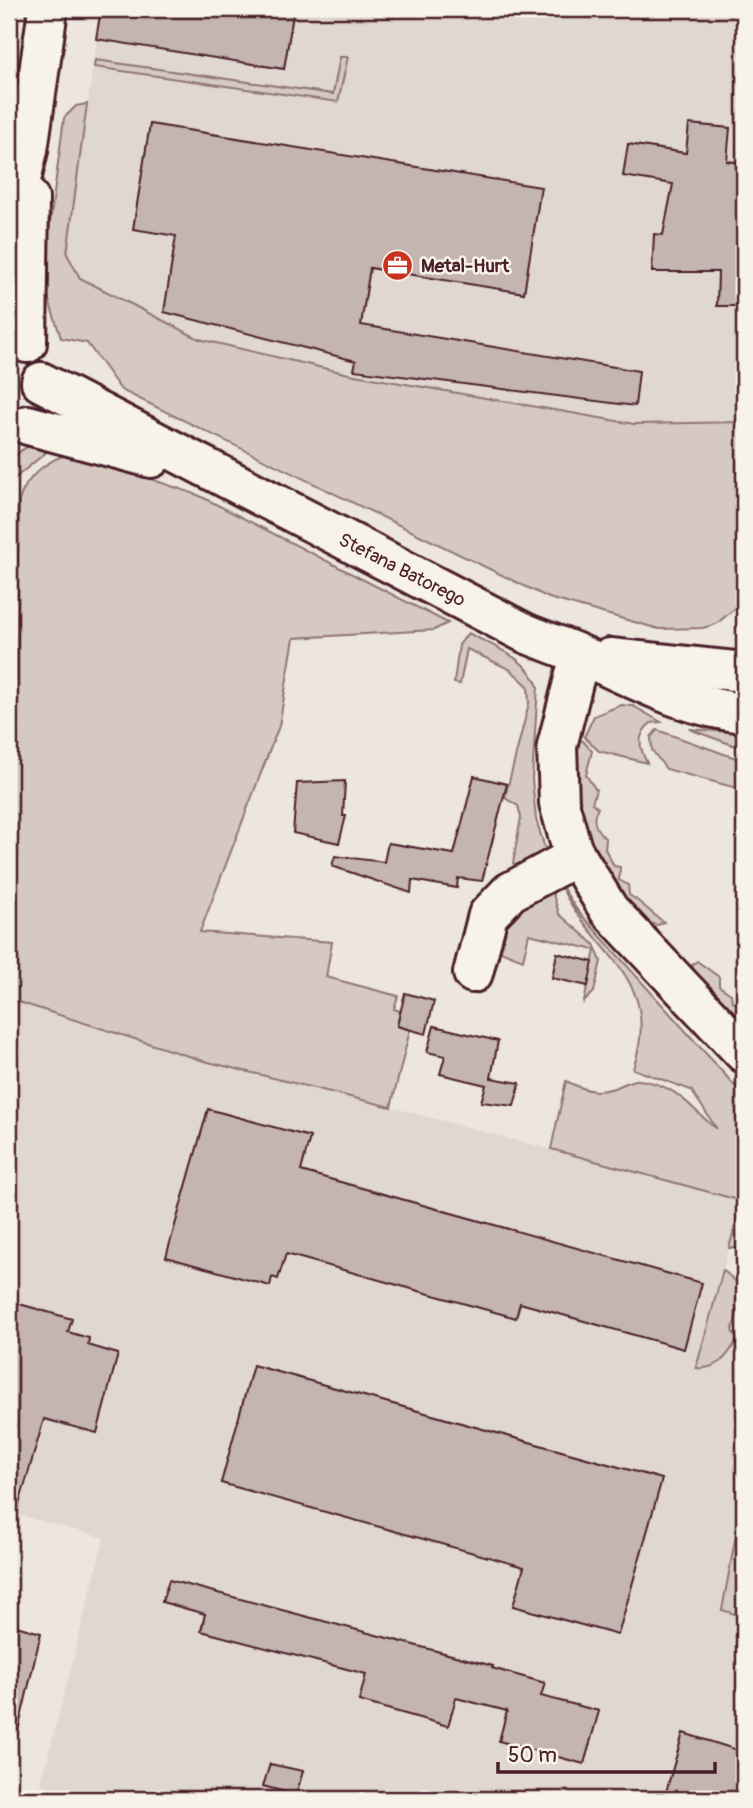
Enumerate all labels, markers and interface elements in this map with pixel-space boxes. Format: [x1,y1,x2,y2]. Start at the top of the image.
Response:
office icon: Metal-Hurt [381,249,415,283]
place label: Metal-Hurt [421,254,511,278]
street label: Stefana Batorego [334,528,470,612]
scale bar [498,1731,714,1775]
text: 50 m [508,1742,557,1769]

